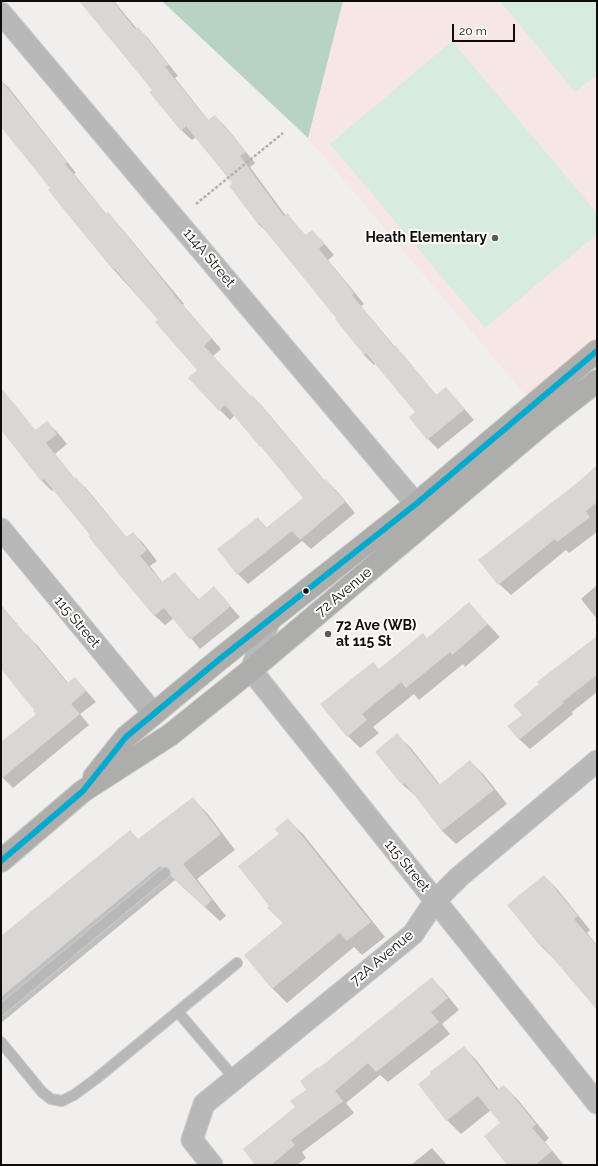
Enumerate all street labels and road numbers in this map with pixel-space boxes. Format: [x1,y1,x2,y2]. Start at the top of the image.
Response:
street label: 114A Street [180,225,238,291]
street label: 72 Avenue [313,564,375,620]
street label: 115 Street [51,593,103,651]
street label: 115 Street [381,837,433,895]
street label: 72A Avenue [347,927,417,989]

